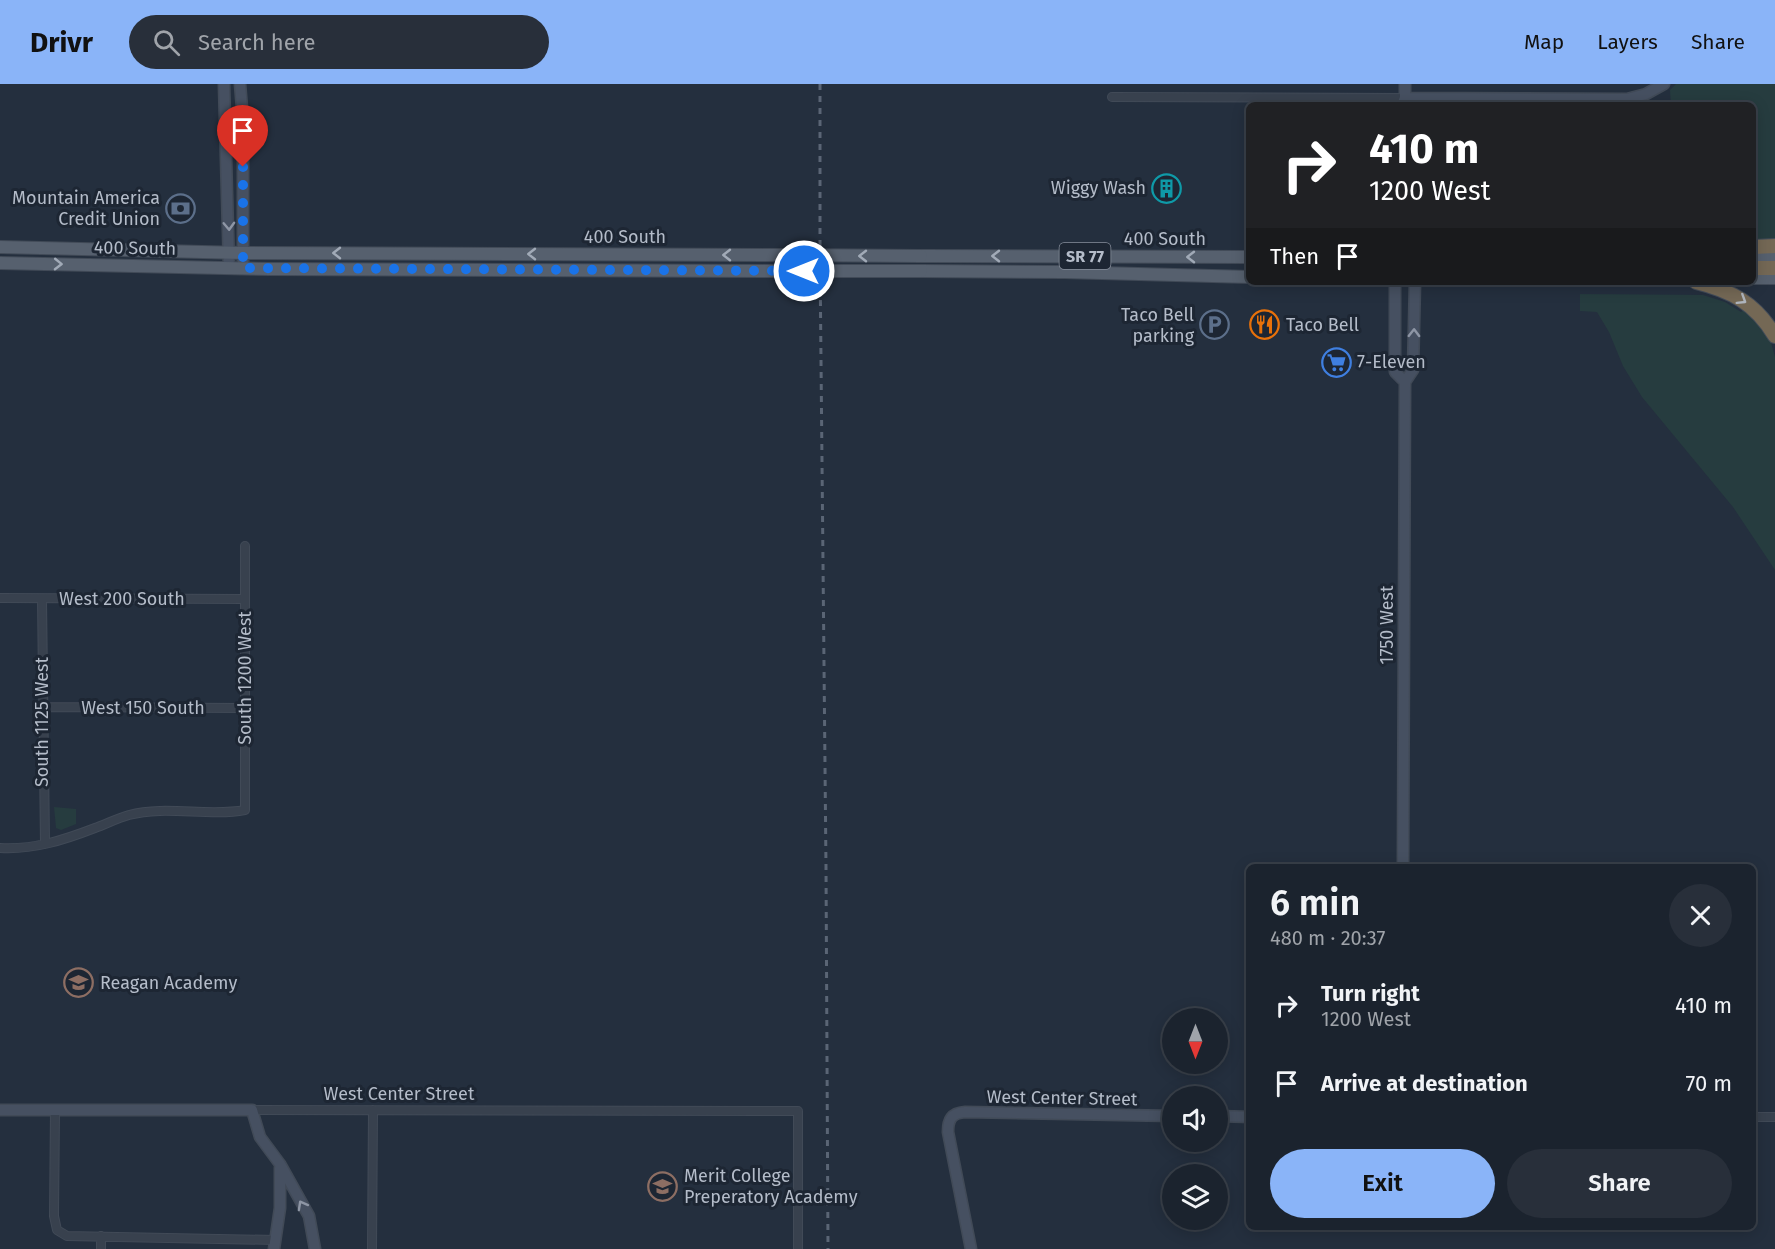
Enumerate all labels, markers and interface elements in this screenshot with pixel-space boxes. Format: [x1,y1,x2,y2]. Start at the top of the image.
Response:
search box [129,15,549,69]
text: Drivr [30,26,93,59]
icon: search [150,26,183,59]
text: Search here [198,29,315,56]
text: Map [1524,29,1564,55]
text: Layers [1597,29,1658,55]
text: Share [1691,29,1745,55]
pin [217,105,268,167]
icon: arrive [226,114,259,147]
text: 410 m [1369,124,1479,174]
icon: right [1270,126,1348,204]
building icon: Wiggy Wash [1151,172,1183,204]
text: 1200 West [1369,175,1490,207]
place label: Wiggy Wash [1051,177,1146,199]
place label: Mountain America Credit Union [12,187,160,230]
bank icon: Mountain America Credit Union [165,192,197,224]
one-way arrow [222,222,235,231]
street label: 400 South [584,226,666,248]
street label: 400 South [1124,228,1206,250]
street label: 400 South [94,236,176,260]
position arrow [772,239,836,303]
icon: arrive [1331,240,1364,273]
road number: SR 77 [1060,243,1110,269]
text: Then [1270,243,1319,270]
one-way arrow [333,247,342,259]
one-way arrow [528,248,537,260]
one-way arrow [723,249,732,261]
one-way arrow [858,250,867,262]
one-way arrow [992,250,1001,262]
one-way arrow [1187,251,1196,263]
one-way arrow [54,258,63,270]
one-way arrow [1736,292,1746,304]
place label: Taco Bell parking [1121,304,1195,347]
parking icon: Taco Bell parking [1199,309,1231,341]
restaurant icon: Taco Bell [1249,309,1281,341]
place label: Taco Bell [1286,314,1359,336]
one-way arrow [1408,329,1420,338]
supermarket icon: 7-Eleven [1320,346,1352,378]
place label: 7-Eleven [1357,351,1426,373]
street label: 1750 West [1376,585,1398,664]
street label: West 200 South [59,588,185,610]
street label: South 1200 West [234,611,256,745]
street label: South 1125 West [31,656,53,787]
street label: West 150 South [81,697,205,719]
text: 6 min [1270,881,1360,925]
button: close [1669,884,1732,947]
text: 480 m · 20:37 [1270,926,1385,950]
school or university icon: Reagan Academy [63,967,95,999]
place label: Reagan Academy [100,972,237,994]
text: Turn right [1321,980,1420,1007]
icon: right [1270,989,1303,1022]
text: 410 m [1675,992,1732,1019]
text: 1200 West [1321,1007,1411,1031]
north arrow [1162,1008,1228,1074]
map controls [1162,1008,1228,1230]
icon: arrive [1270,1067,1303,1100]
text: Arrive at destination [1321,1070,1528,1097]
text: 70 m [1686,1070,1732,1097]
street label: West Center Street [324,1083,475,1105]
street label: West Center Street [986,1086,1138,1110]
button: sound [1162,1086,1228,1152]
button: Exit [1270,1149,1495,1218]
button: Share [1507,1149,1732,1218]
button: layers [1162,1164,1228,1230]
place label: Merit College Preperatory Academy [684,1165,858,1208]
school or university icon: Merit College Preperatory Academy [647,1170,679,1202]
one-way arrow [298,1201,309,1211]

